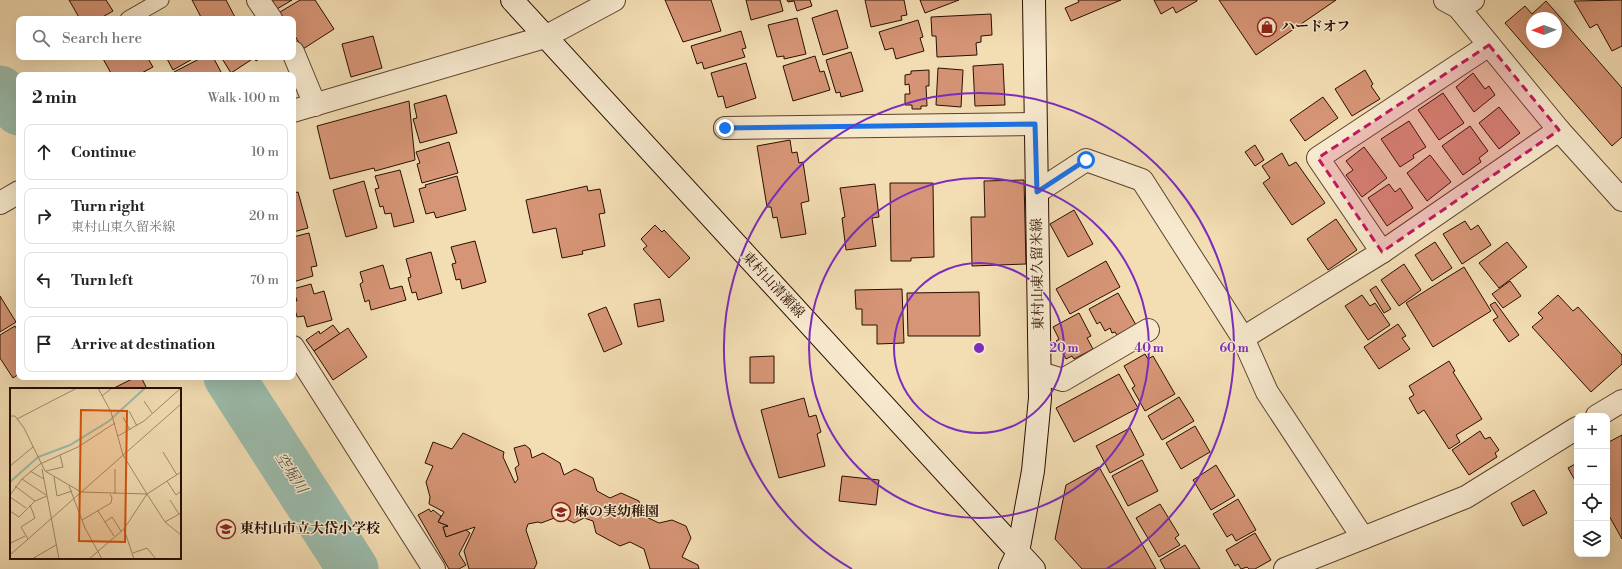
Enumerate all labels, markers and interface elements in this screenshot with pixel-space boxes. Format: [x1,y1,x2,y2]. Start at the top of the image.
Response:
north arrow [1526,12,1562,48]
search box [16,16,296,60]
shop icon: ハードオフ [1256,16,1278,38]
place label: ハードオフ [1281,18,1350,36]
icon: search [30,27,52,49]
text: Search here [62,29,142,48]
text: 2 min [32,87,77,109]
text: Walk · 100 m [208,90,280,106]
route end [716,119,734,137]
icon: ahead [33,141,55,163]
text: Continue [71,143,136,162]
text: 10 m [251,144,279,160]
route start [1077,151,1095,169]
text: Turn right [71,197,145,216]
icon: right [33,205,55,227]
text: 20 m [249,208,279,224]
street label: 東村山東久留米線 [1028,218,1048,330]
text: 東村山東久留米線 [71,219,175,235]
street label: 東村山清瀬線 [738,248,808,322]
icon: left [33,269,55,291]
text: Turn left [71,271,133,290]
text: 70 m [250,272,279,288]
icon: arrive [33,333,55,355]
text: Arrive at destination [71,335,215,354]
centre of rings [972,341,986,355]
text: 20 m [1049,341,1079,356]
text: 40 m [1134,341,1164,356]
text: 60 m [1219,341,1249,356]
inset map [10,388,181,559]
map controls [1574,413,1610,557]
button: + [1574,413,1610,449]
water label: 空堀川 [271,449,312,499]
button: − [1574,449,1610,485]
button: locate [1574,485,1610,521]
school or university icon: 麻の実幼稚園 [550,501,572,523]
place label: 麻の実幼稚園 [575,503,659,521]
school or university icon: 東村山市立大岱小学校 [215,518,237,540]
place label: 東村山市立大岱小学校 [240,520,380,538]
button: layers [1574,521,1610,557]

